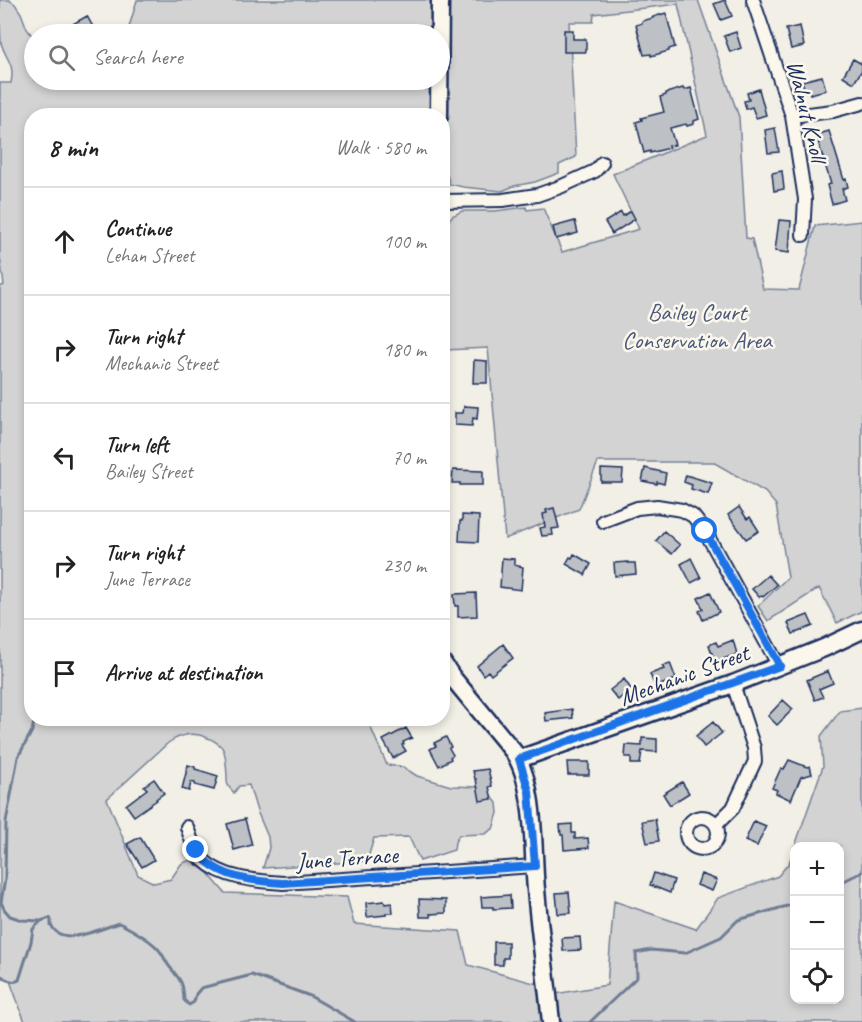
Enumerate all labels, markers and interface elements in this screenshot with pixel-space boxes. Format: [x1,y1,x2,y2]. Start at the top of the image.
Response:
search box [24,24,450,90]
icon: search [45,41,78,74]
text: Search here [93,43,183,71]
street label: Walnut Knoll [780,57,835,169]
text: 8 min [48,131,98,164]
text: Walk · 580 m [336,135,426,160]
text: Continue [105,215,171,243]
icon: ahead [48,225,81,258]
text: 100 m [383,229,426,254]
text: Lehan Street [105,243,194,268]
park label: Bailey Court Conservation Area [622,297,773,355]
text: Turn right [105,323,182,351]
icon: right [48,333,81,366]
text: 180 m [383,337,426,362]
text: Mechanic Street [105,351,218,376]
text: Turn left [105,431,169,459]
icon: left [48,441,81,474]
text: 70 m [392,445,426,470]
text: Bailey Street [105,459,193,484]
route start [691,517,717,543]
text: Turn right [105,539,182,567]
icon: right [48,549,81,582]
text: 230 m [383,553,426,578]
text: June Terrace [105,567,190,592]
street label: Mechanic Street [615,637,755,712]
icon: arrive [48,657,81,690]
text: Arrive at destination [105,659,262,687]
route end [182,836,208,862]
street label: June Terrace [294,839,401,877]
map controls [790,842,844,1004]
button: + [790,842,844,896]
button: − [790,896,844,950]
button: locate [790,950,844,1004]

